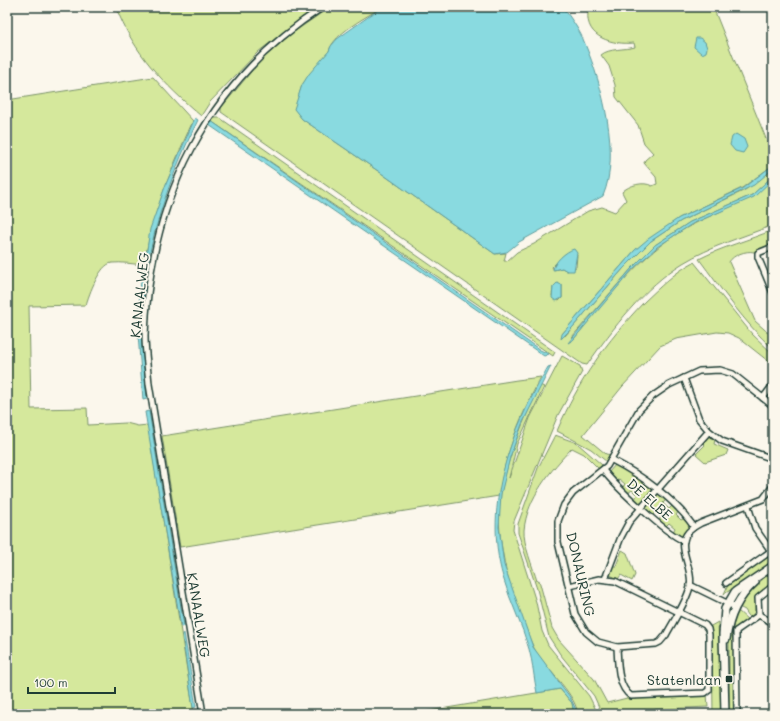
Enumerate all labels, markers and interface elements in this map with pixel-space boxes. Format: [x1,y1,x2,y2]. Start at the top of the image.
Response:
street label: KANAALWEG [125,251,153,339]
street label: DE ELBE [623,474,677,524]
street label: DONAURING [562,530,600,618]
street label: KANAALWEG [183,571,215,659]
scale bar [28,669,115,695]
place label: Statenlaan [647,670,721,689]
text: 100 m [34,674,68,690]
marker: Statenlaan [724,674,734,684]

